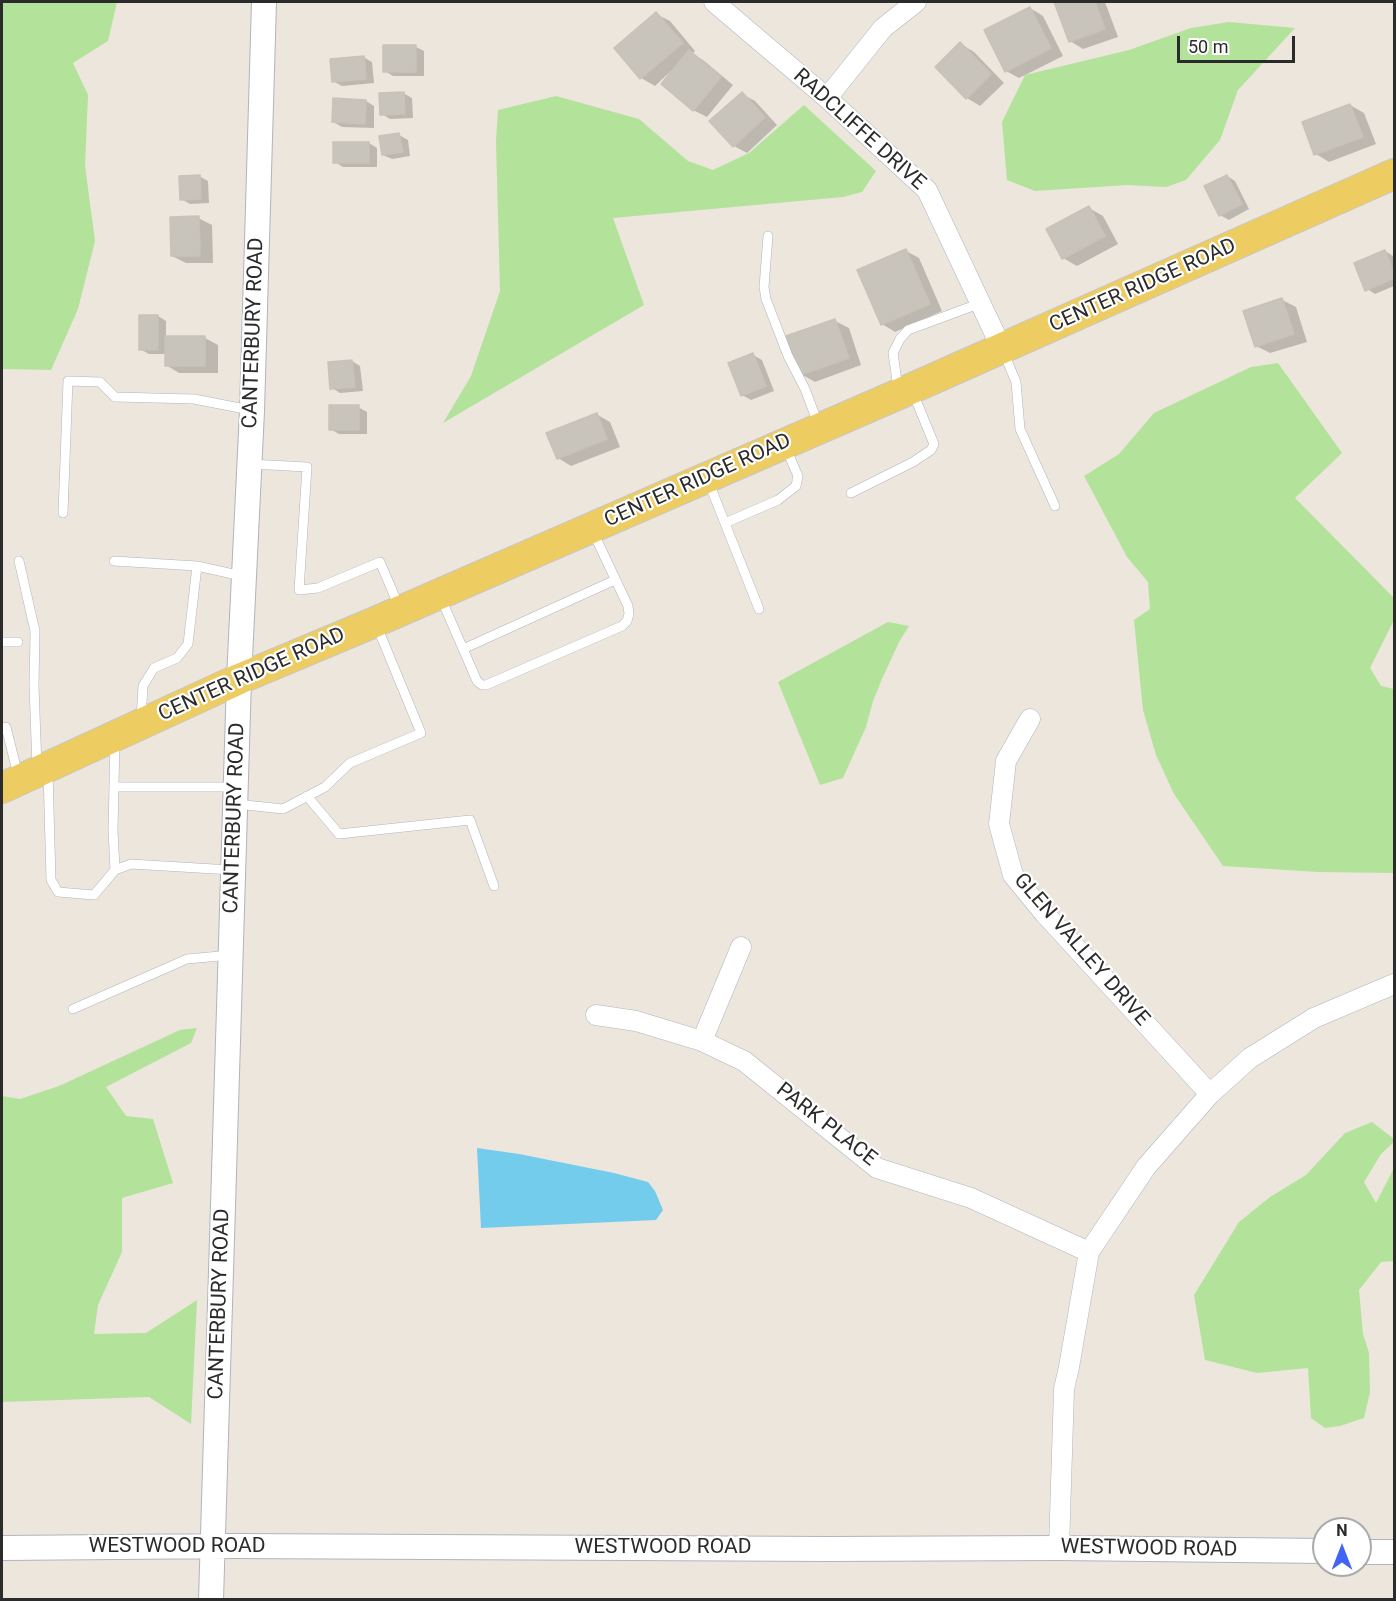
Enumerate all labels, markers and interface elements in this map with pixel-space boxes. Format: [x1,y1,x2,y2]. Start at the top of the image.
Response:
scale bar [1180,24,1298,62]
text: 50 m [1188,36,1228,57]
street label: RADCLIFFE DRIVE [788,64,930,196]
street label: CENTER RIDGE ROAD [1046,234,1240,338]
street label: CANTERBURY ROAD [238,237,270,429]
street label: CENTER RIDGE ROAD [601,429,795,533]
street label: CENTER RIDGE ROAD [155,623,349,727]
street label: CANTERBURY ROAD [219,722,251,914]
street label: GLEN VALLEY DRIVE [1008,868,1154,1032]
street label: PARK PLACE [771,1078,881,1172]
street label: CANTERBURY ROAD [204,1208,236,1400]
north arrow [1312,1517,1372,1577]
text: N [1336,1521,1348,1540]
street label: WESTWOOD ROAD [89,1534,265,1560]
street label: WESTWOOD ROAD [575,1535,751,1561]
street label: WESTWOOD ROAD [1060,1535,1238,1563]

